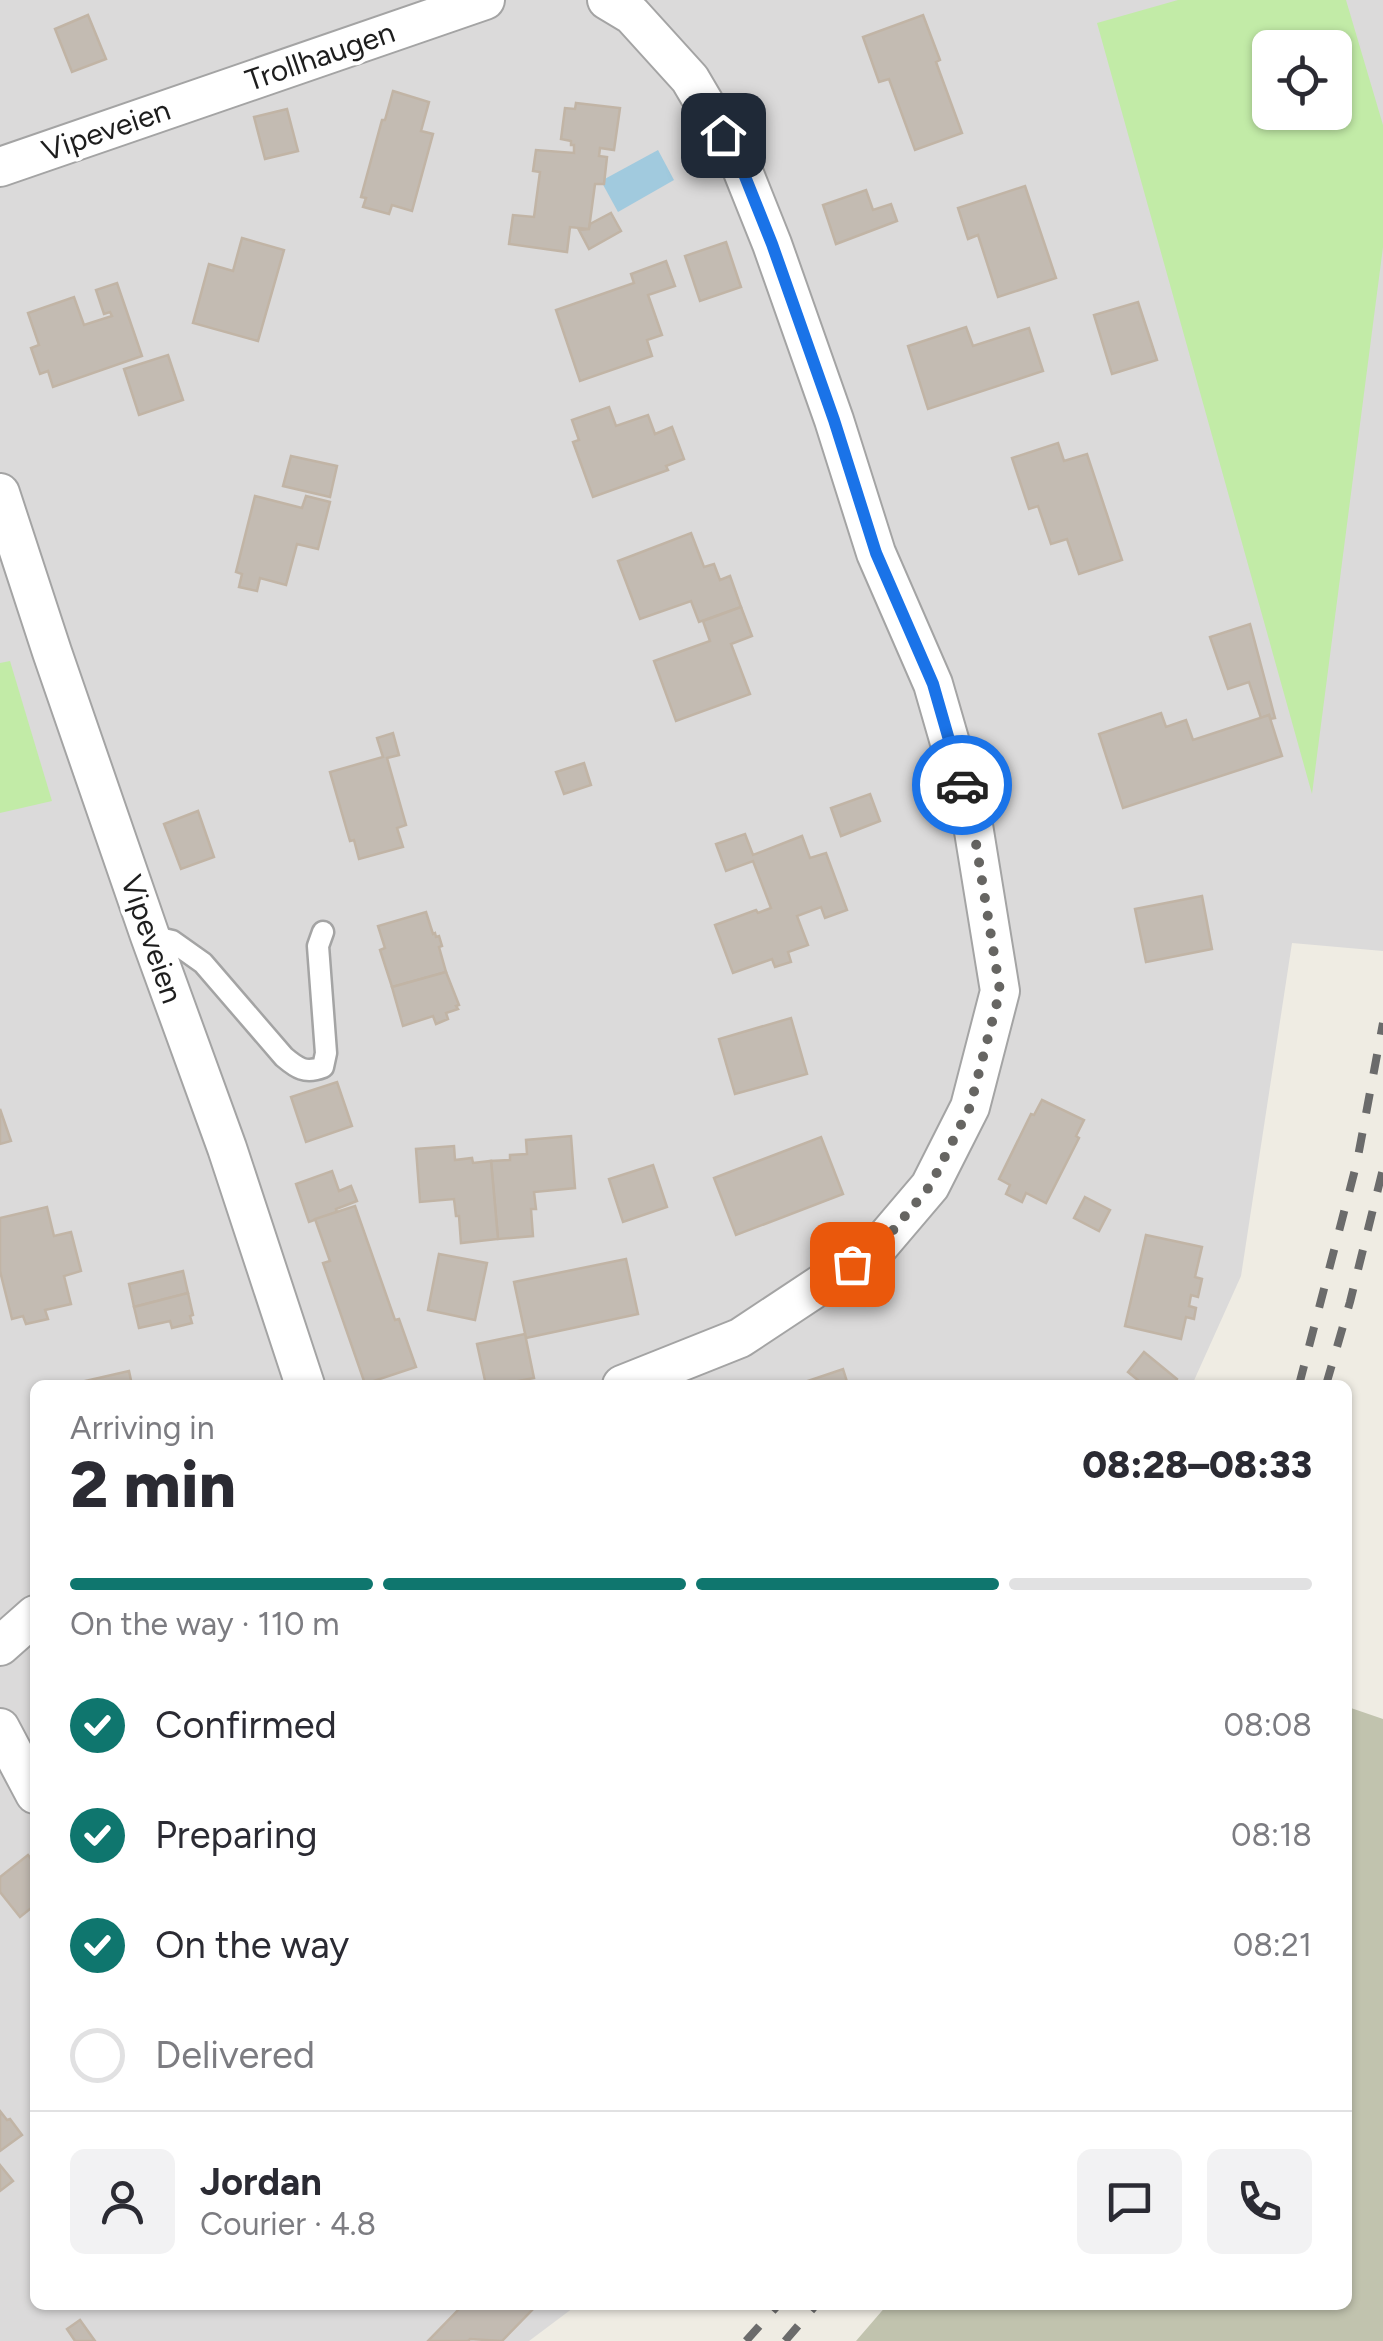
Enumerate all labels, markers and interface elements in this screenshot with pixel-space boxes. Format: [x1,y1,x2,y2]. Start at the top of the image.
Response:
street label: Trollhaugen [240,13,400,99]
map controls [1252,30,1352,130]
button: locate [1252,30,1352,130]
street label: Vipeveien [37,91,175,169]
pin [681,93,766,178]
icon: home [696,108,751,163]
courier [912,735,1012,835]
icon: car [935,758,990,813]
street label: Vipeveien [113,870,191,1008]
pin [810,1222,895,1307]
icon: bag [825,1237,880,1292]
text: Arriving in [70,1409,215,1447]
text: 08:28–08:33 [1082,1442,1312,1488]
text: 2 min [70,1445,236,1523]
text: On the way · 110 m [70,1605,340,1643]
icon: check [70,1698,125,1753]
text: Confirmed [155,1702,337,1748]
text: 08:08 [1224,1706,1312,1744]
icon: check [70,1808,125,1863]
text: Preparing [155,1812,317,1858]
text: 08:18 [1231,1816,1312,1854]
icon: check [70,1918,125,1973]
text: On the way [155,1922,349,1968]
text: 08:21 [1233,1926,1312,1964]
text: Delivered [155,2032,315,2078]
button: person [70,2149,175,2254]
button: chat [1077,2149,1182,2254]
button: phone [1207,2149,1312,2254]
text: Jordan [200,2159,322,2205]
text: Courier · 4.8 [200,2205,376,2243]

